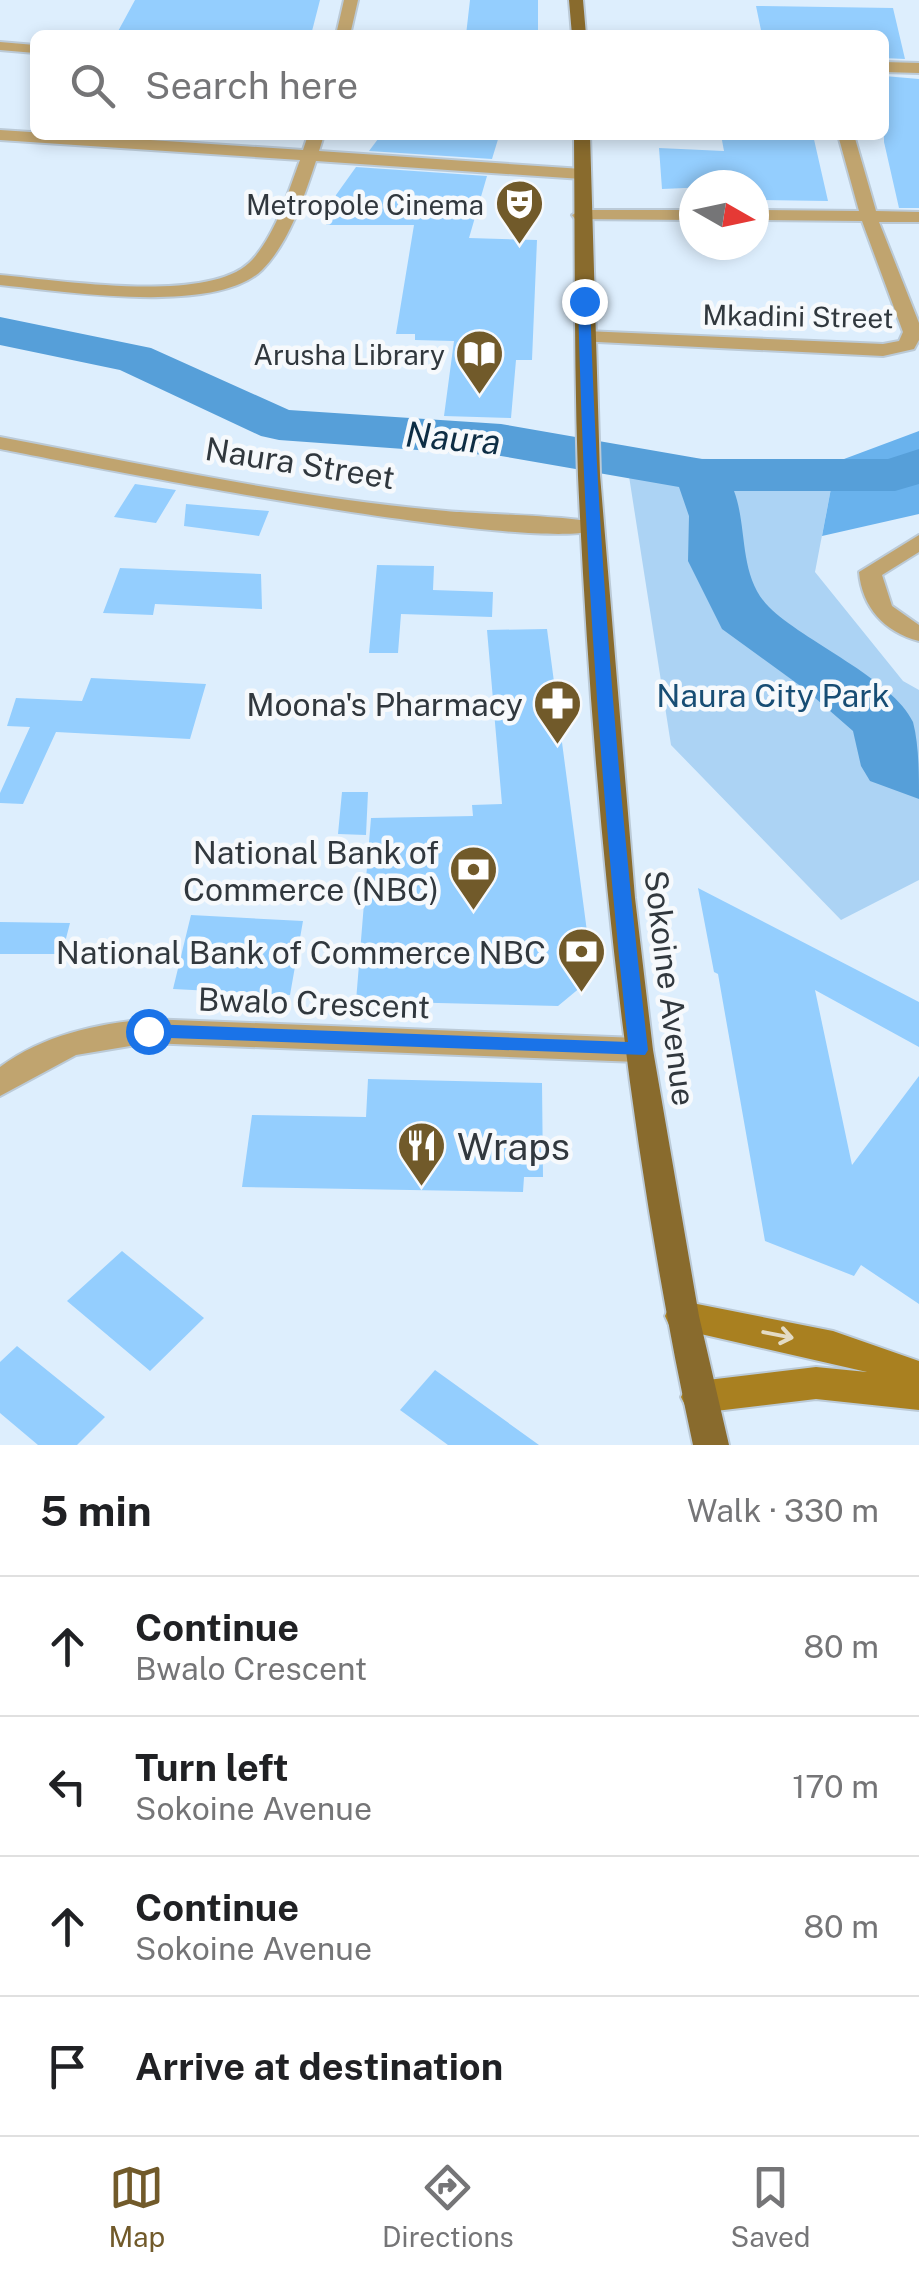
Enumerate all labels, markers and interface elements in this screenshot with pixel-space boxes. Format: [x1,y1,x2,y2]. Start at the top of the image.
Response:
search box [30,30,889,140]
icon: search [65,58,120,113]
text: Search here [145,63,358,108]
north arrow [679,170,769,260]
theatre icon: Metropole Cinema [493,178,545,246]
place label: Metropole Cinema [246,188,484,221]
route end [562,279,608,325]
street label: Mkadini Street [702,298,894,334]
library icon: Arusha Library [454,328,506,396]
place label: Arusha Library [253,338,445,371]
water label: Naura [404,413,502,463]
street label: Naura Street [203,430,397,496]
park label: Naura City Park [656,677,890,714]
pharmacy icon: Moona's Pharmacy [532,678,584,746]
place label: Moona's Pharmacy [246,686,523,723]
place label: National Bank of Commerce (NBC) [183,834,439,908]
bank icon: National Bank of Commerce (NBC) [448,844,500,912]
street label: Sokoine Avenue [637,868,703,1108]
bank icon: National Bank of Commerce NBC [555,926,607,994]
place label: National Bank of Commerce NBC [56,934,546,971]
street label: Bwalo Crescent [197,980,431,1026]
route start [126,1009,172,1055]
restaurant icon: Wraps [396,1120,448,1188]
place label: Wraps [457,1124,570,1169]
one-way arrow [761,1327,793,1346]
text: 5 min [40,1486,152,1535]
text: Walk · 330 m [687,1492,879,1529]
text: Continue [135,1605,299,1650]
icon: ahead [40,1619,95,1674]
text: 80 m [803,1628,879,1665]
text: Bwalo Crescent [135,1650,367,1687]
text: Turn left [135,1745,289,1790]
icon: left [40,1759,95,1814]
text: 170 m [792,1768,879,1805]
text: Sokoine Avenue [135,1790,372,1827]
text: Continue [135,1885,299,1930]
icon: ahead [40,1899,95,1954]
text: 80 m [803,1908,879,1945]
text: Sokoine Avenue [135,1930,372,1967]
icon: arrive [40,2039,95,2094]
text: Arrive at destination [135,2044,503,2089]
tab: Map [108,2160,165,2253]
tab: Directions [382,2160,514,2253]
tab: Saved [730,2160,811,2253]

